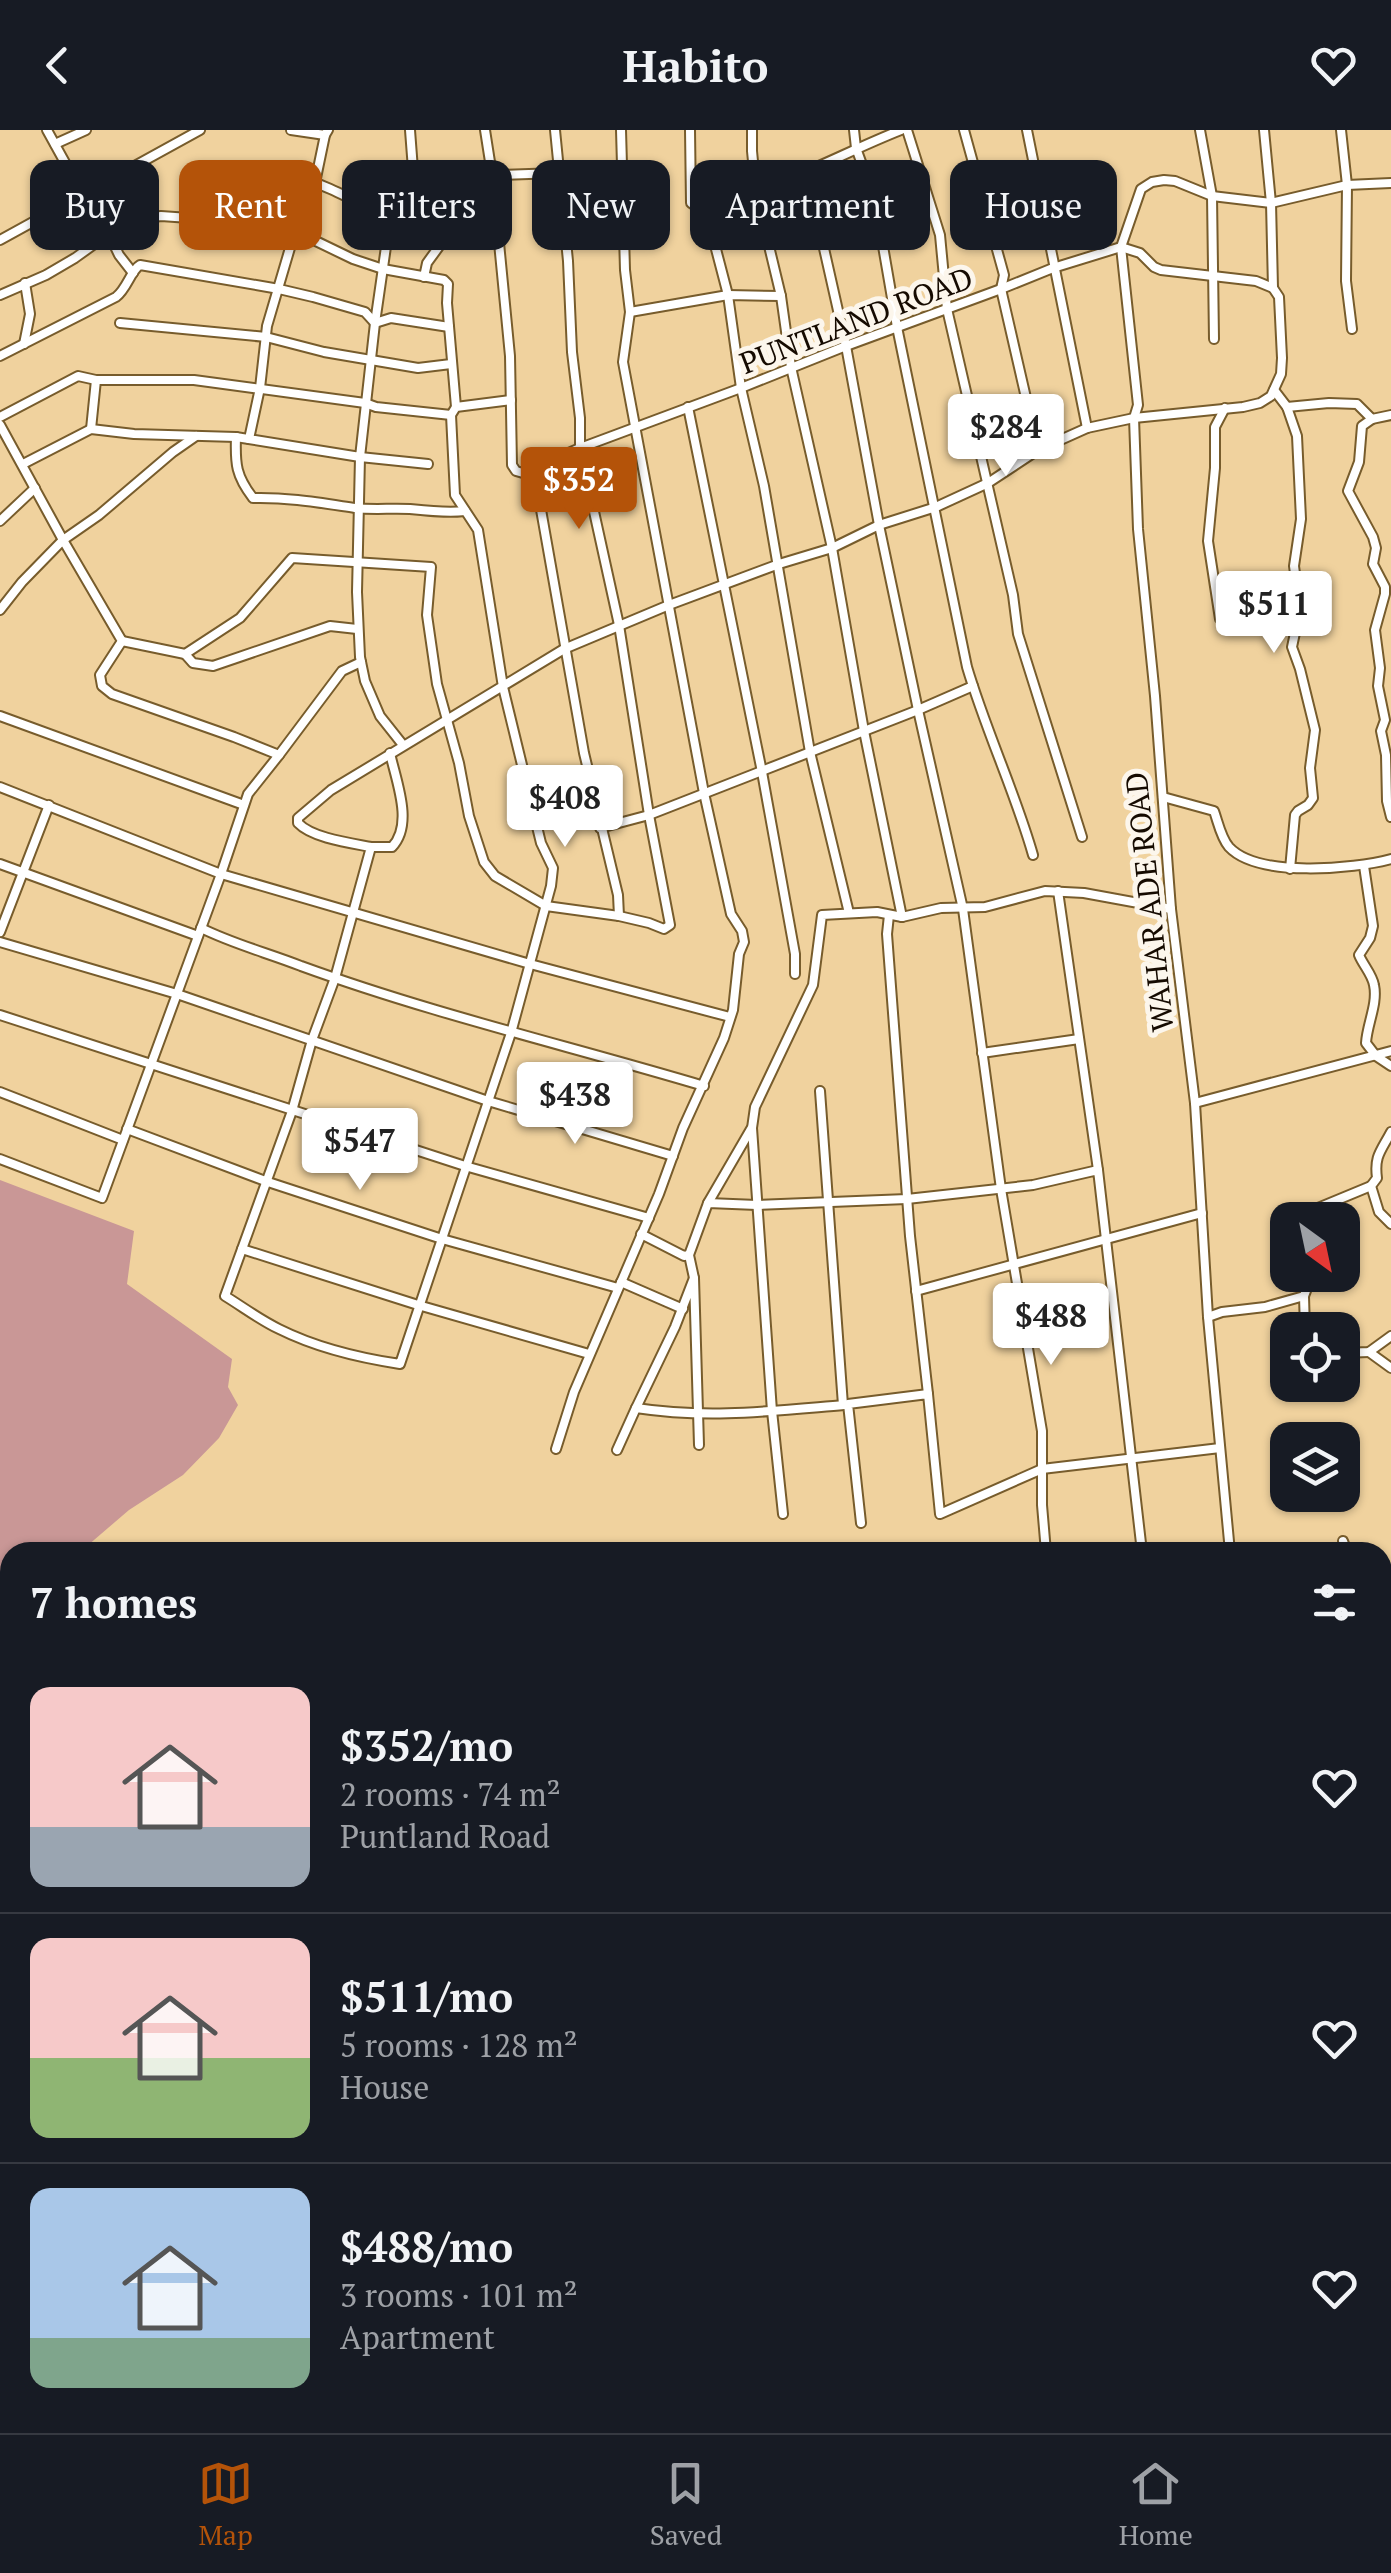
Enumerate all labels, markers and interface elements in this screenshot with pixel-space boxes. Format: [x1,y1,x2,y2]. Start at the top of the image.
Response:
text: Habito [623,35,768,95]
icon: back [30,38,85,93]
icon: heart [1306,38,1361,93]
chip: Buy [30,160,159,250]
chip: Rent [179,160,322,250]
chip: Filters [342,160,512,250]
chip: New [532,160,670,250]
chip: Apartment [690,160,930,250]
chip: House [950,160,1117,250]
street label: PUNTLAND ROAD [734,257,978,383]
pin: $284 [947,394,1065,479]
text: $284 [970,405,1042,447]
pin: $352 [520,447,638,532]
text: $352 [543,458,615,500]
pin: $511 [1215,571,1333,656]
text: $511 [1238,582,1310,624]
pin: $408 [506,765,624,850]
street label: WAHAR ADE ROAD [1115,770,1183,1034]
text: $408 [529,776,601,818]
pin: $438 [516,1062,634,1147]
text: $438 [539,1073,611,1115]
pin: $547 [301,1108,419,1193]
text: $547 [324,1119,396,1161]
north arrow [1270,1202,1360,1292]
map controls [1270,1202,1360,1512]
pin: $488 [992,1283,1110,1368]
text: $488 [1015,1294,1087,1336]
button: locate [1270,1312,1360,1402]
button: layers [1270,1422,1360,1512]
text: 7 homes [30,1574,197,1630]
icon: filters [1307,1575,1362,1630]
text: $352/mo [340,1717,513,1773]
icon: home [110,1727,230,1847]
icon: heart [1307,1760,1362,1815]
text: 2 rooms · 74 m² [340,1773,561,1815]
text: Puntland Road [340,1815,550,1857]
text: $511/mo [340,1968,513,2024]
icon: home [110,1978,230,2098]
icon: heart [1307,2011,1362,2066]
text: 5 rooms · 128 m² [340,2024,578,2066]
text: House [340,2066,429,2108]
text: $488/mo [340,2218,513,2274]
icon: home [110,2228,230,2348]
icon: heart [1307,2261,1362,2316]
text: 3 rooms · 101 m² [340,2274,578,2316]
text: Apartment [340,2316,495,2358]
tab: Map [198,2456,253,2553]
tab: Saved [650,2456,722,2553]
tab: Home [1119,2456,1193,2553]

